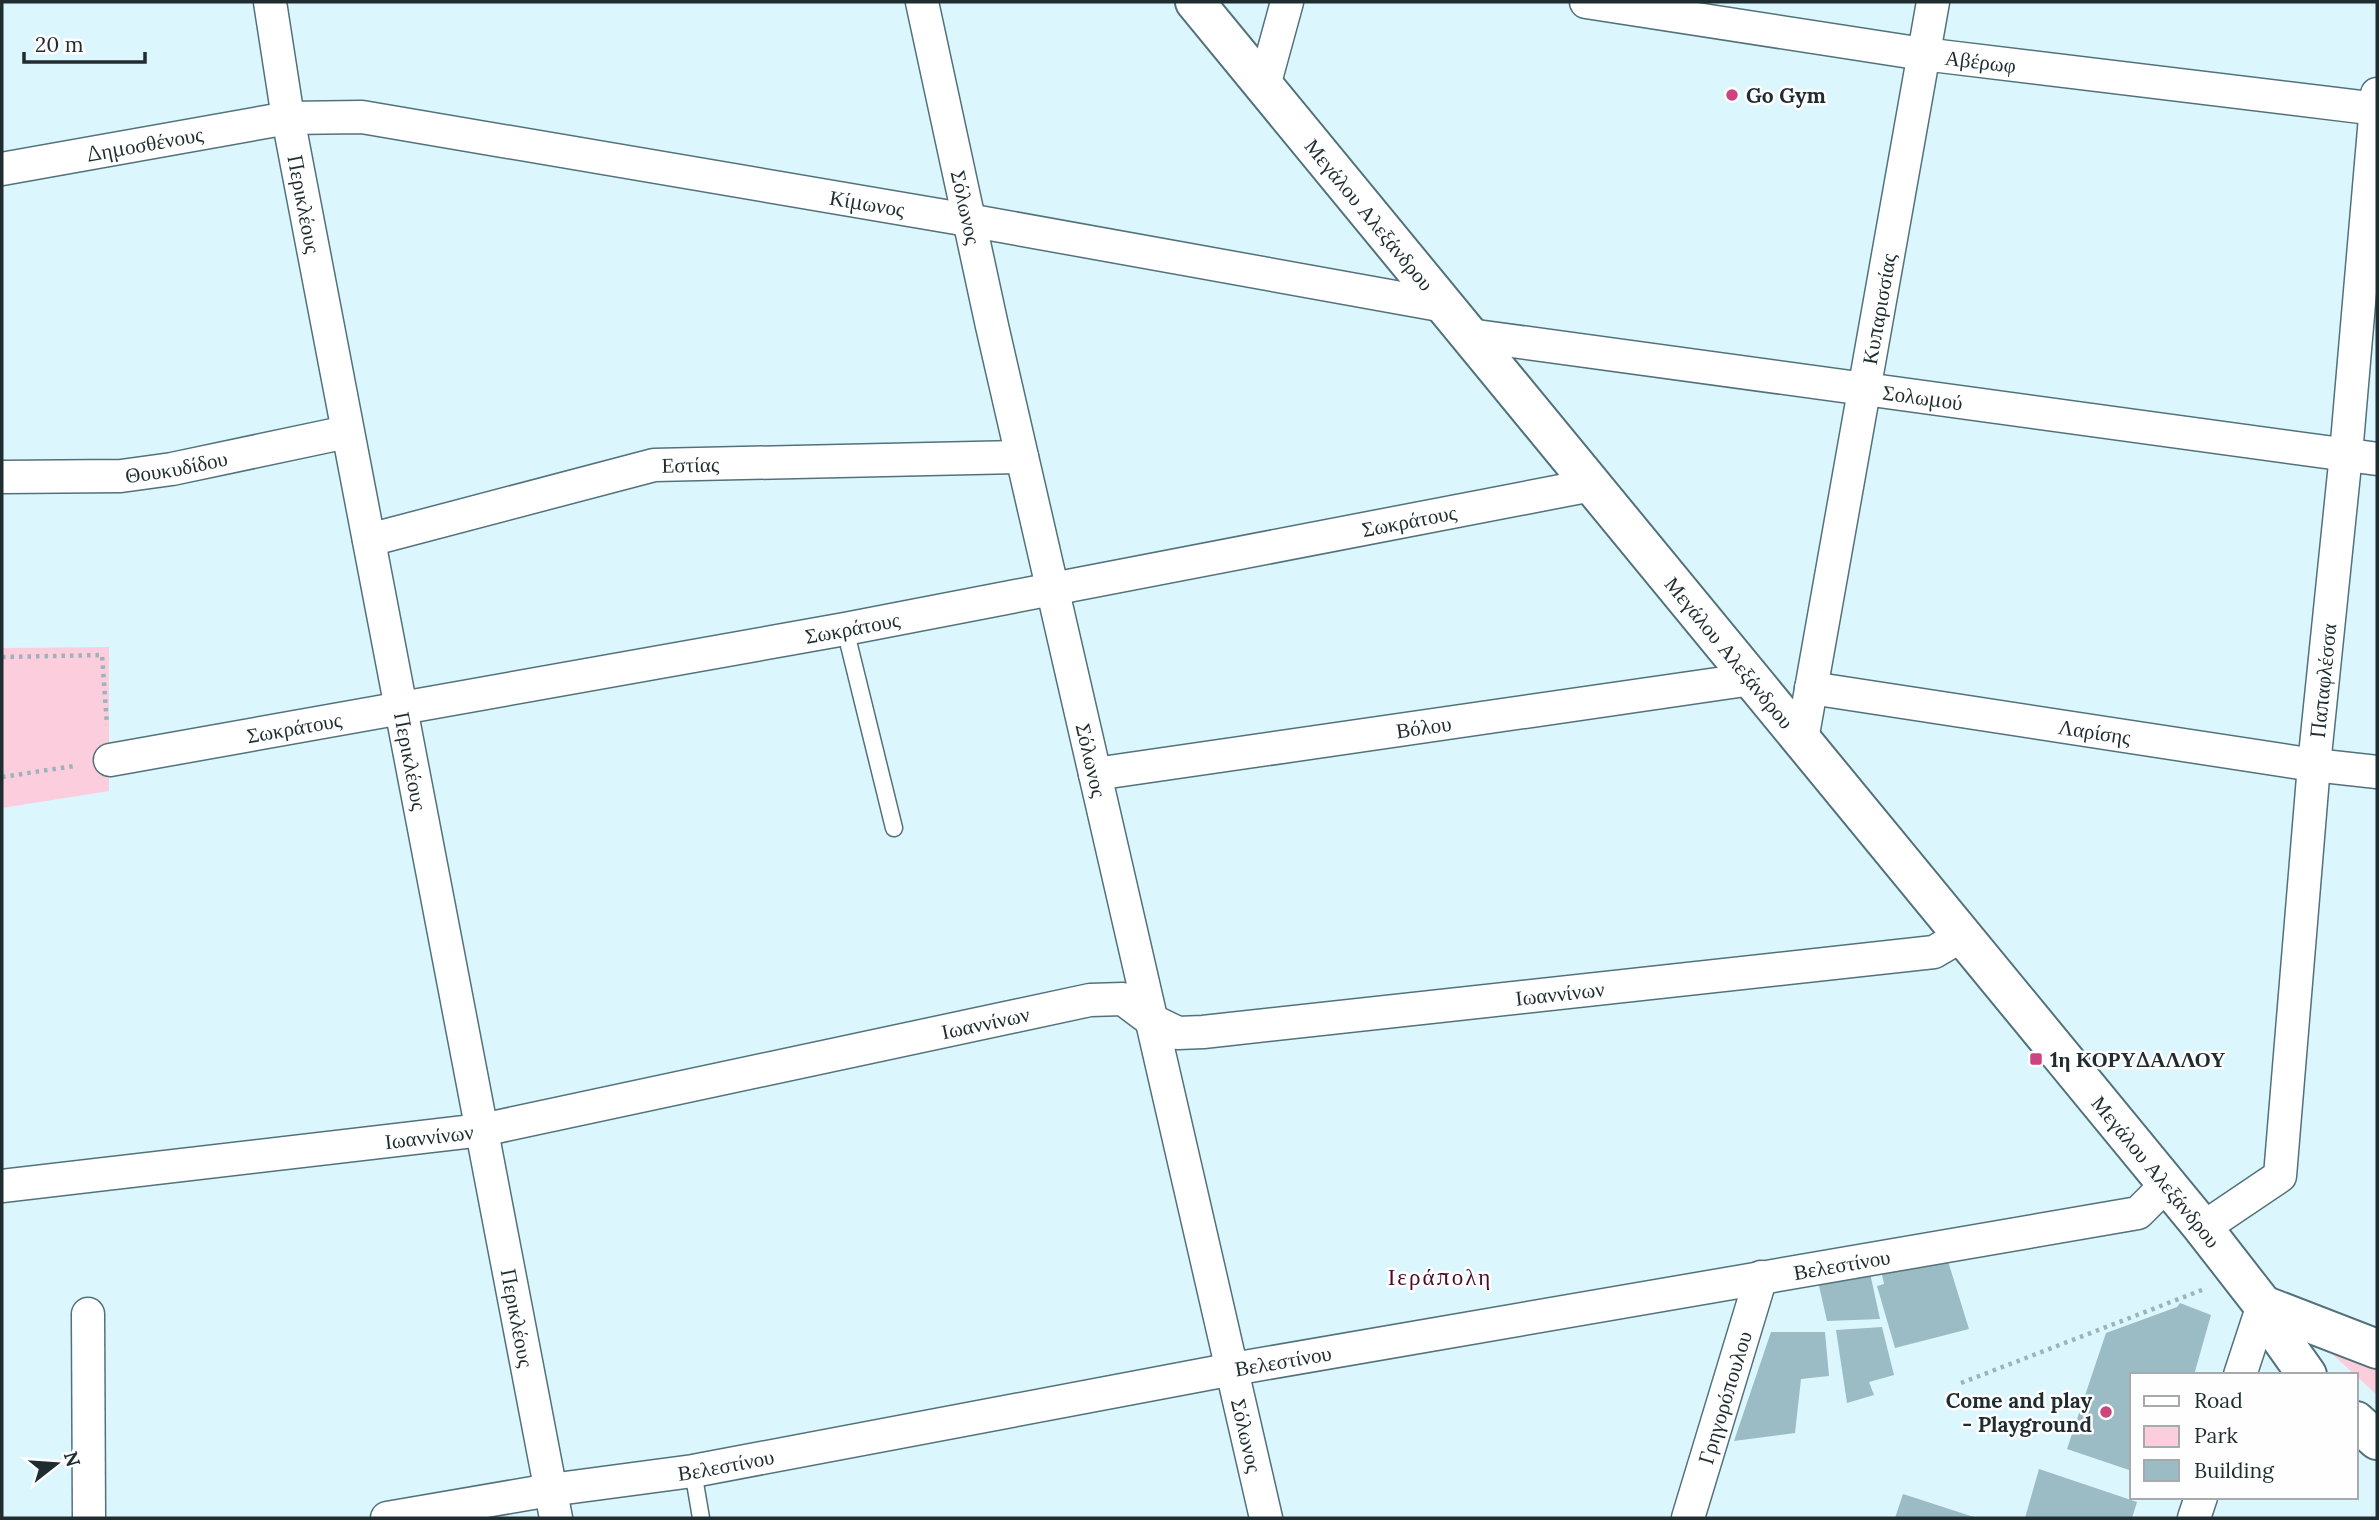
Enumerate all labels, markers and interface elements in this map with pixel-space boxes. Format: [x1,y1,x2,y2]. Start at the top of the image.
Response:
scale bar [24,21,145,65]
text: 20 m [35,31,84,58]
street label: Αβέρωφ [1944,43,2018,79]
place label: Go Gym [1746,82,1826,109]
marker: Go Gym [1724,87,1740,103]
street label: Δημοσθένους [84,120,206,167]
street label: Μεγάλου Αλεξάνδρου [1299,133,1440,296]
street label: Περικλέους [282,153,327,256]
street label: Σόλωνος [945,168,988,247]
street label: Κίμωνος [828,183,908,223]
street label: Κυπαρισσίας [1855,250,1902,367]
street label: Σολωμού [1881,378,1965,416]
street label: Θουκυδίδου [123,444,230,489]
street label: Εστίας [661,450,720,478]
street label: Σωκράτους [1359,498,1459,543]
street label: Μεγάλου Αλεξάνδρου [1659,571,1800,734]
street label: Σωκράτους [803,605,903,649]
street label: Παπαφλέσσα [2303,622,2342,739]
street label: Σωκράτους [245,705,344,749]
street label: Περικλέους [388,709,434,813]
street label: Βόλου [1394,709,1453,744]
street label: Λαρίσης [2057,713,2133,750]
street label: Σόλωνος [1070,721,1114,800]
street label: Ιωαννίνων [1514,975,1606,1011]
street label: Ιωαννίνων [939,1000,1032,1045]
place label: 1η ΚΟΡΥΔΑΛΛΟΥ [2050,1046,2225,1073]
marker: 1η ΚΟΡΥΔΑΛΛΟΥ [2028,1051,2044,1067]
street label: Μεγάλου Αλεξάνδρου [2086,1090,2227,1253]
street label: Ιωαννίνων [383,1118,475,1155]
street label: Βελεστίνου [1791,1242,1892,1286]
district label: Ιεράπολη [1388,1262,1492,1291]
street label: Περικλέους [495,1266,540,1370]
street label: Γρηγορόπουλου [1692,1327,1757,1467]
street label: Βελεστίνου [1233,1339,1334,1382]
legend [2130,1373,2358,1499]
place label: Come and play - Playground [1946,1387,2092,1438]
text: Road [2194,1387,2243,1414]
street label: Σόλωνος [1225,1396,1269,1476]
marker: Come and play - Playground [2098,1404,2114,1420]
text: Park [2194,1422,2238,1449]
north arrow [21,1429,91,1499]
street label: Βελεστίνου [676,1442,776,1486]
text: N [59,1448,86,1470]
text: Building [2194,1457,2274,1484]

